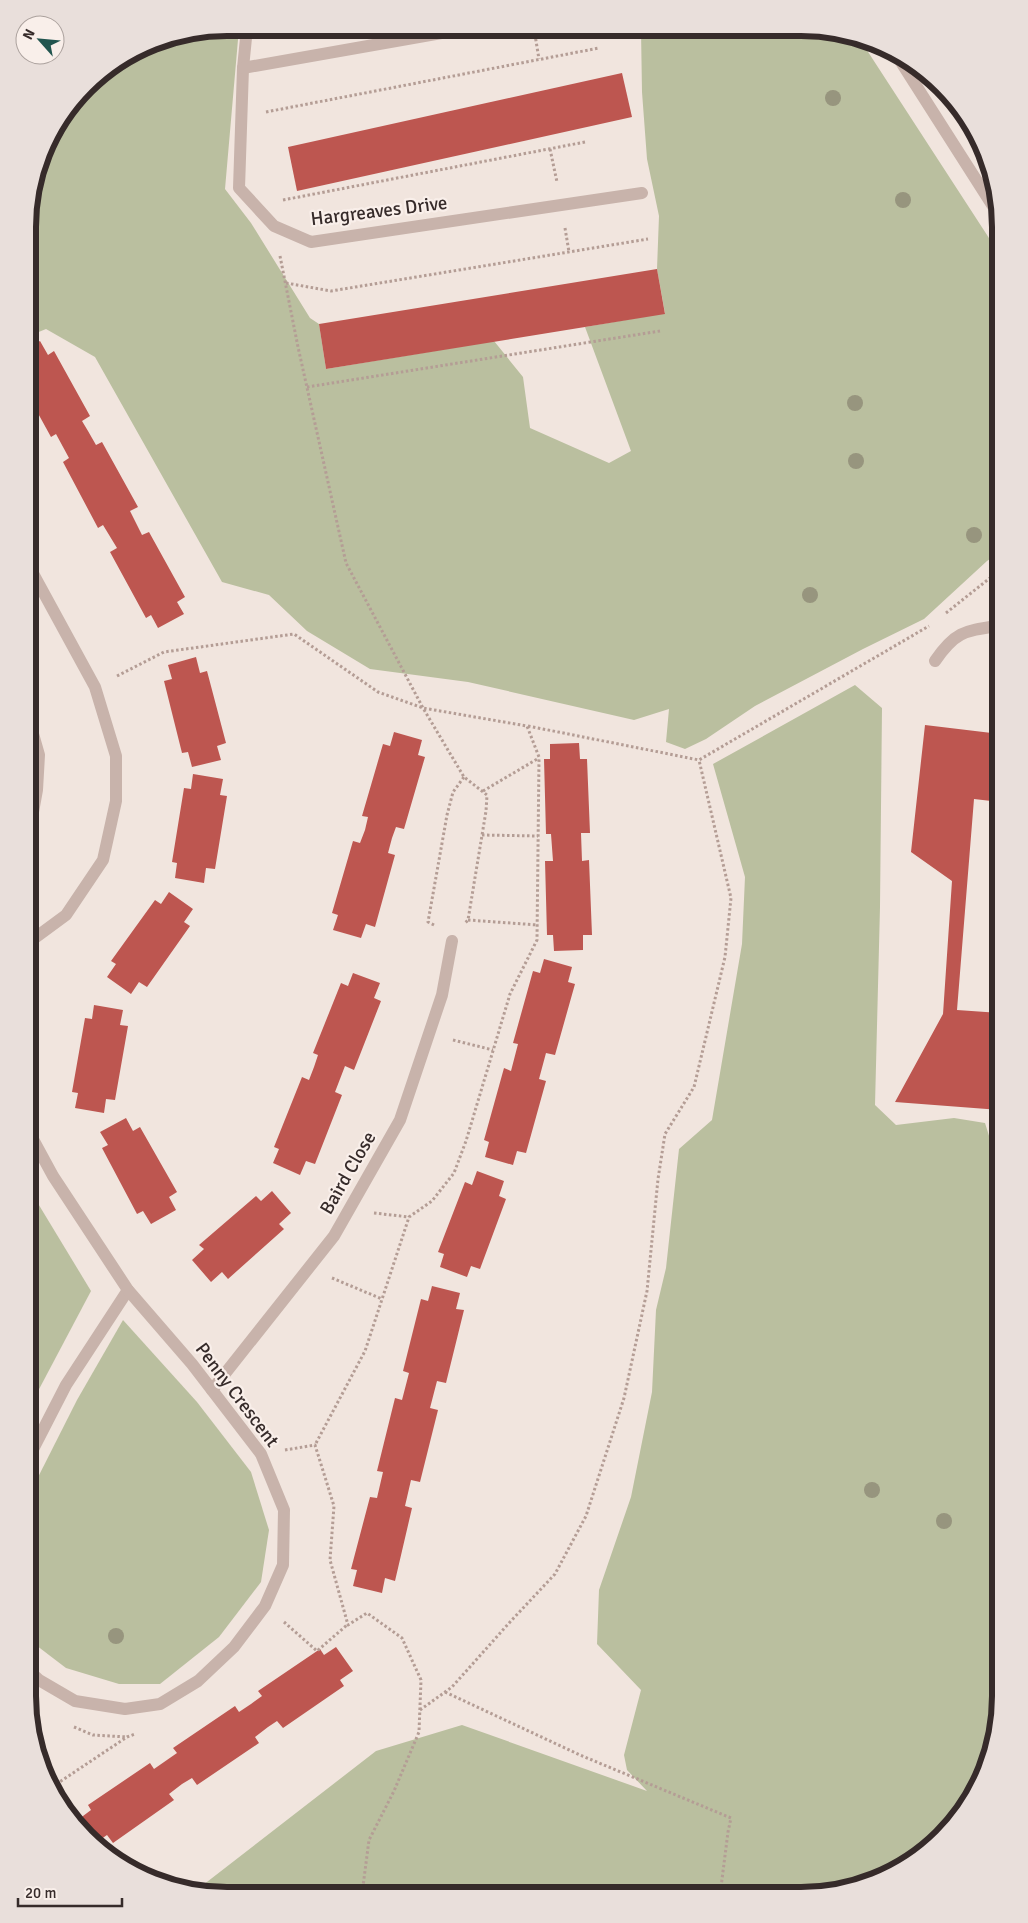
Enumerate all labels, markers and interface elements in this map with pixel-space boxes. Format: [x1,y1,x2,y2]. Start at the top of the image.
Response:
north arrow [15,15,65,65]
text: N [19,26,39,43]
street label: Hargreaves Drive [309,191,449,231]
street label: Baird Close [315,1127,381,1219]
street label: Penny Crescent [190,1338,284,1452]
scale bar [18,1876,121,1908]
text: 20 m [25,1884,56,1902]

